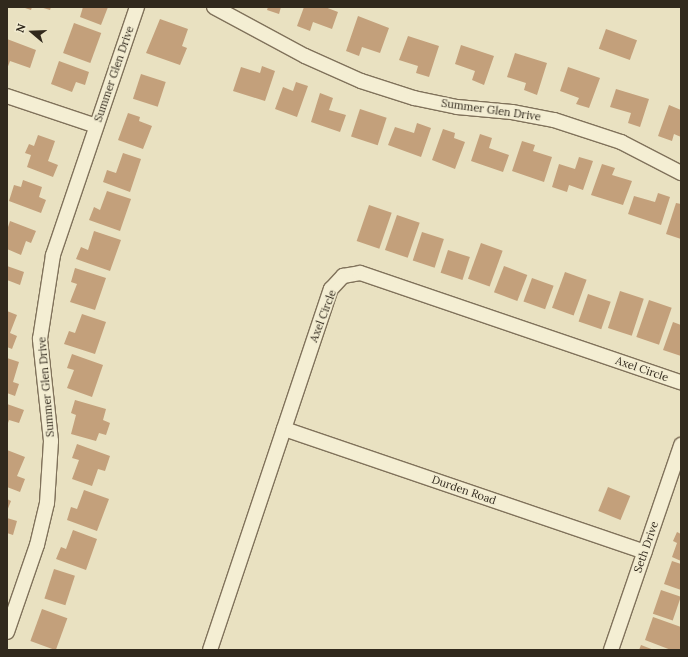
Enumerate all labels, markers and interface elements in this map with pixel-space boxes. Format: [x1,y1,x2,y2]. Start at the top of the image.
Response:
north arrow [12,12,52,52]
text: N [13,22,29,34]
street label: Summer Glen Drive [91,24,137,124]
street label: Summer Glen Drive [440,96,542,124]
street label: Axel Circle [307,288,339,344]
street label: Summer Glen Drive [35,336,57,438]
street label: Axel Circle [614,354,670,384]
street label: Durden Road [430,473,498,507]
street label: Seth Drive [631,520,661,574]

